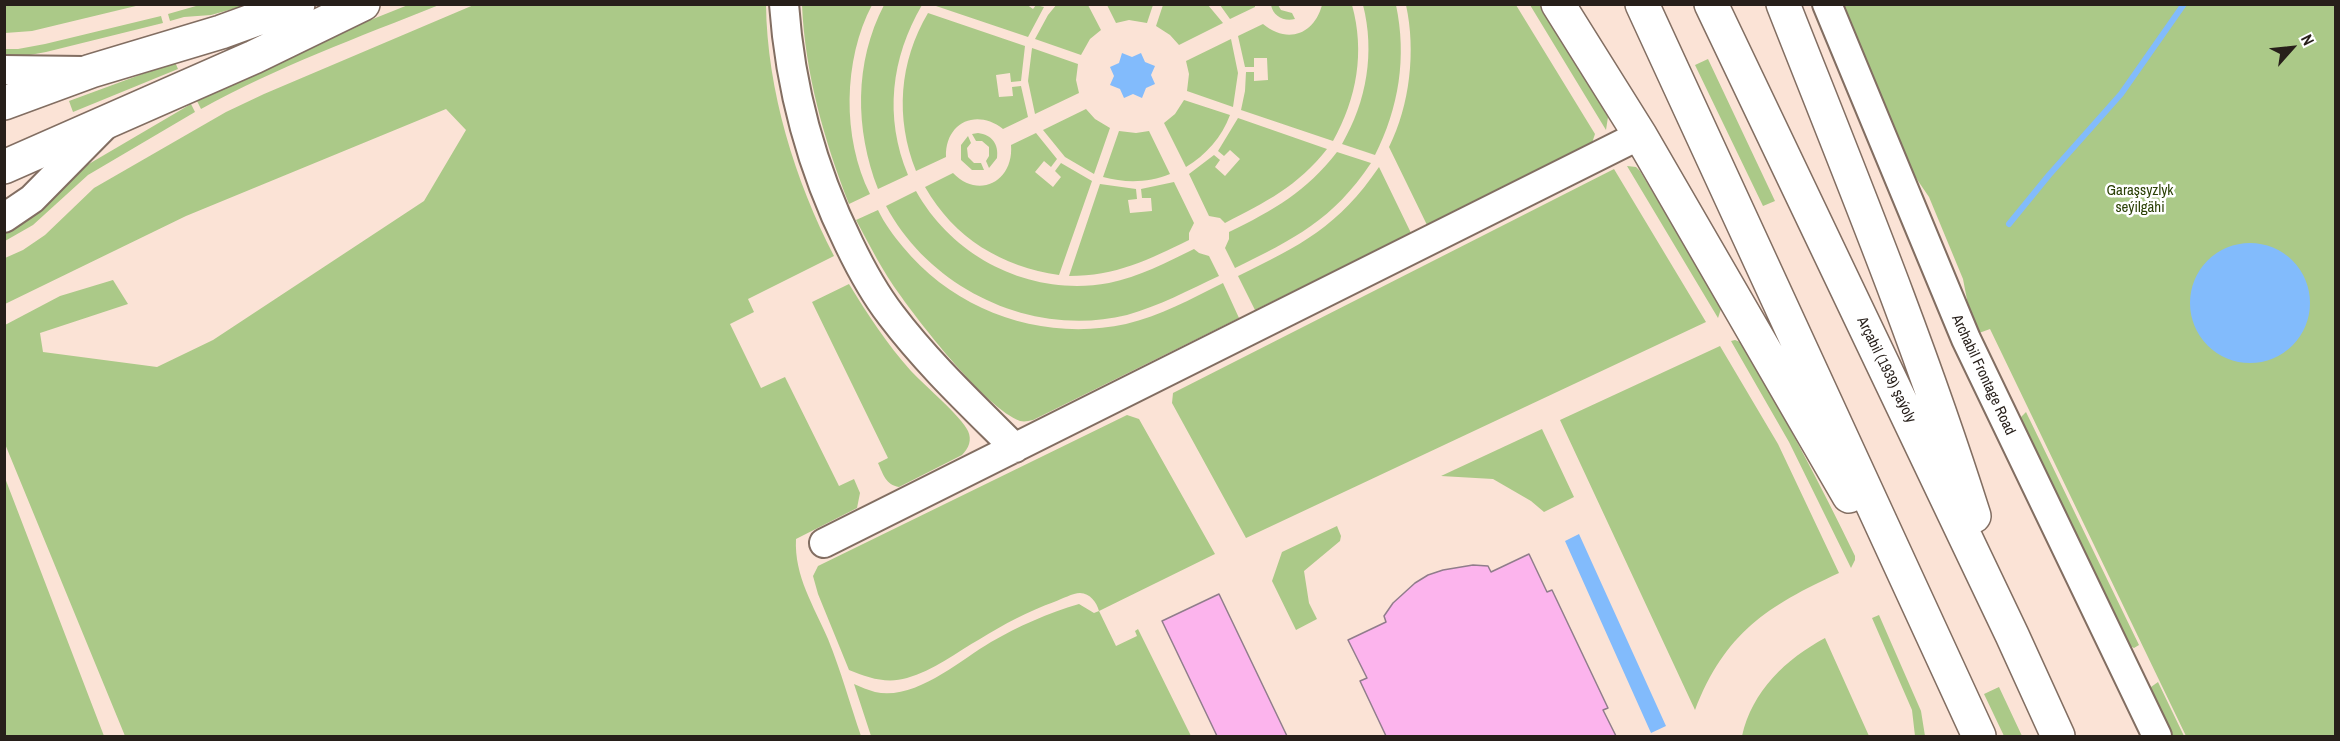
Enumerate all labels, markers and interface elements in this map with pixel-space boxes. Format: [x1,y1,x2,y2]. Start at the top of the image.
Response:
north arrow [2262,18,2322,78]
text: N [2296,31,2320,49]
park label: Garaşsyzlyk seýilgähi [2107,182,2173,217]
street label: Archabil Frontage Road [1947,312,2019,438]
street label: Arçabil (1939) şaýoly [1853,314,1919,426]

